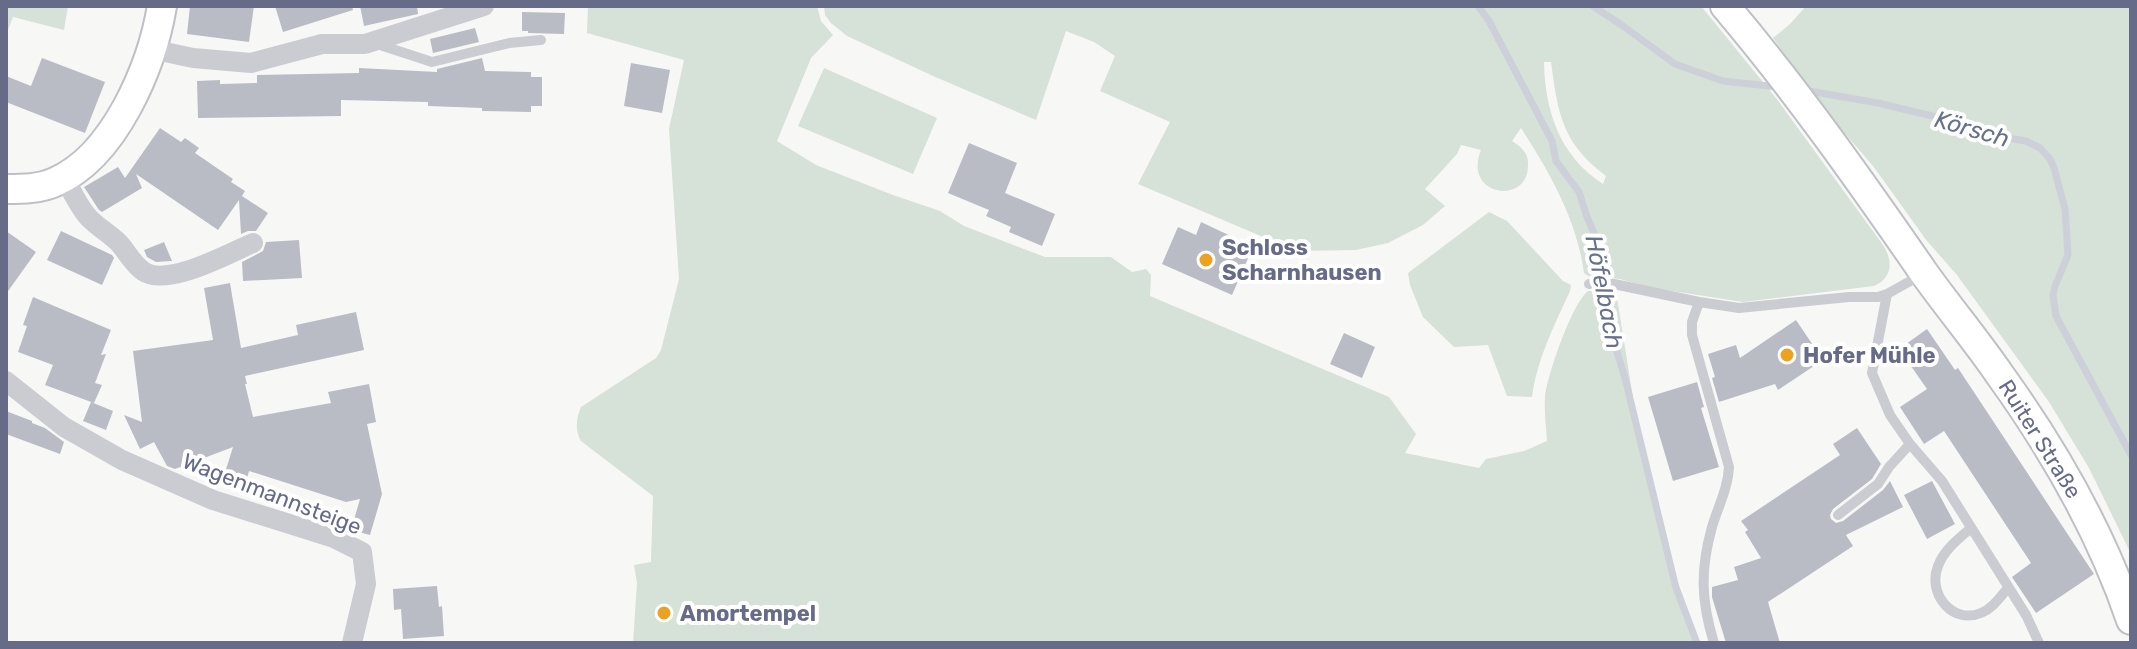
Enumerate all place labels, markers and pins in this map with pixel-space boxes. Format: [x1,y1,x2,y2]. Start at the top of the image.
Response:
place label: Schloss Scharnhausen [1222,234,1382,286]
marker: Schloss Scharnhausen [1197,251,1215,269]
place label: Hofer Mühle [1803,342,1936,369]
marker: Hofer Mühle [1778,346,1796,364]
place label: Amortempel [680,600,816,627]
marker: Amortempel [655,604,673,622]

